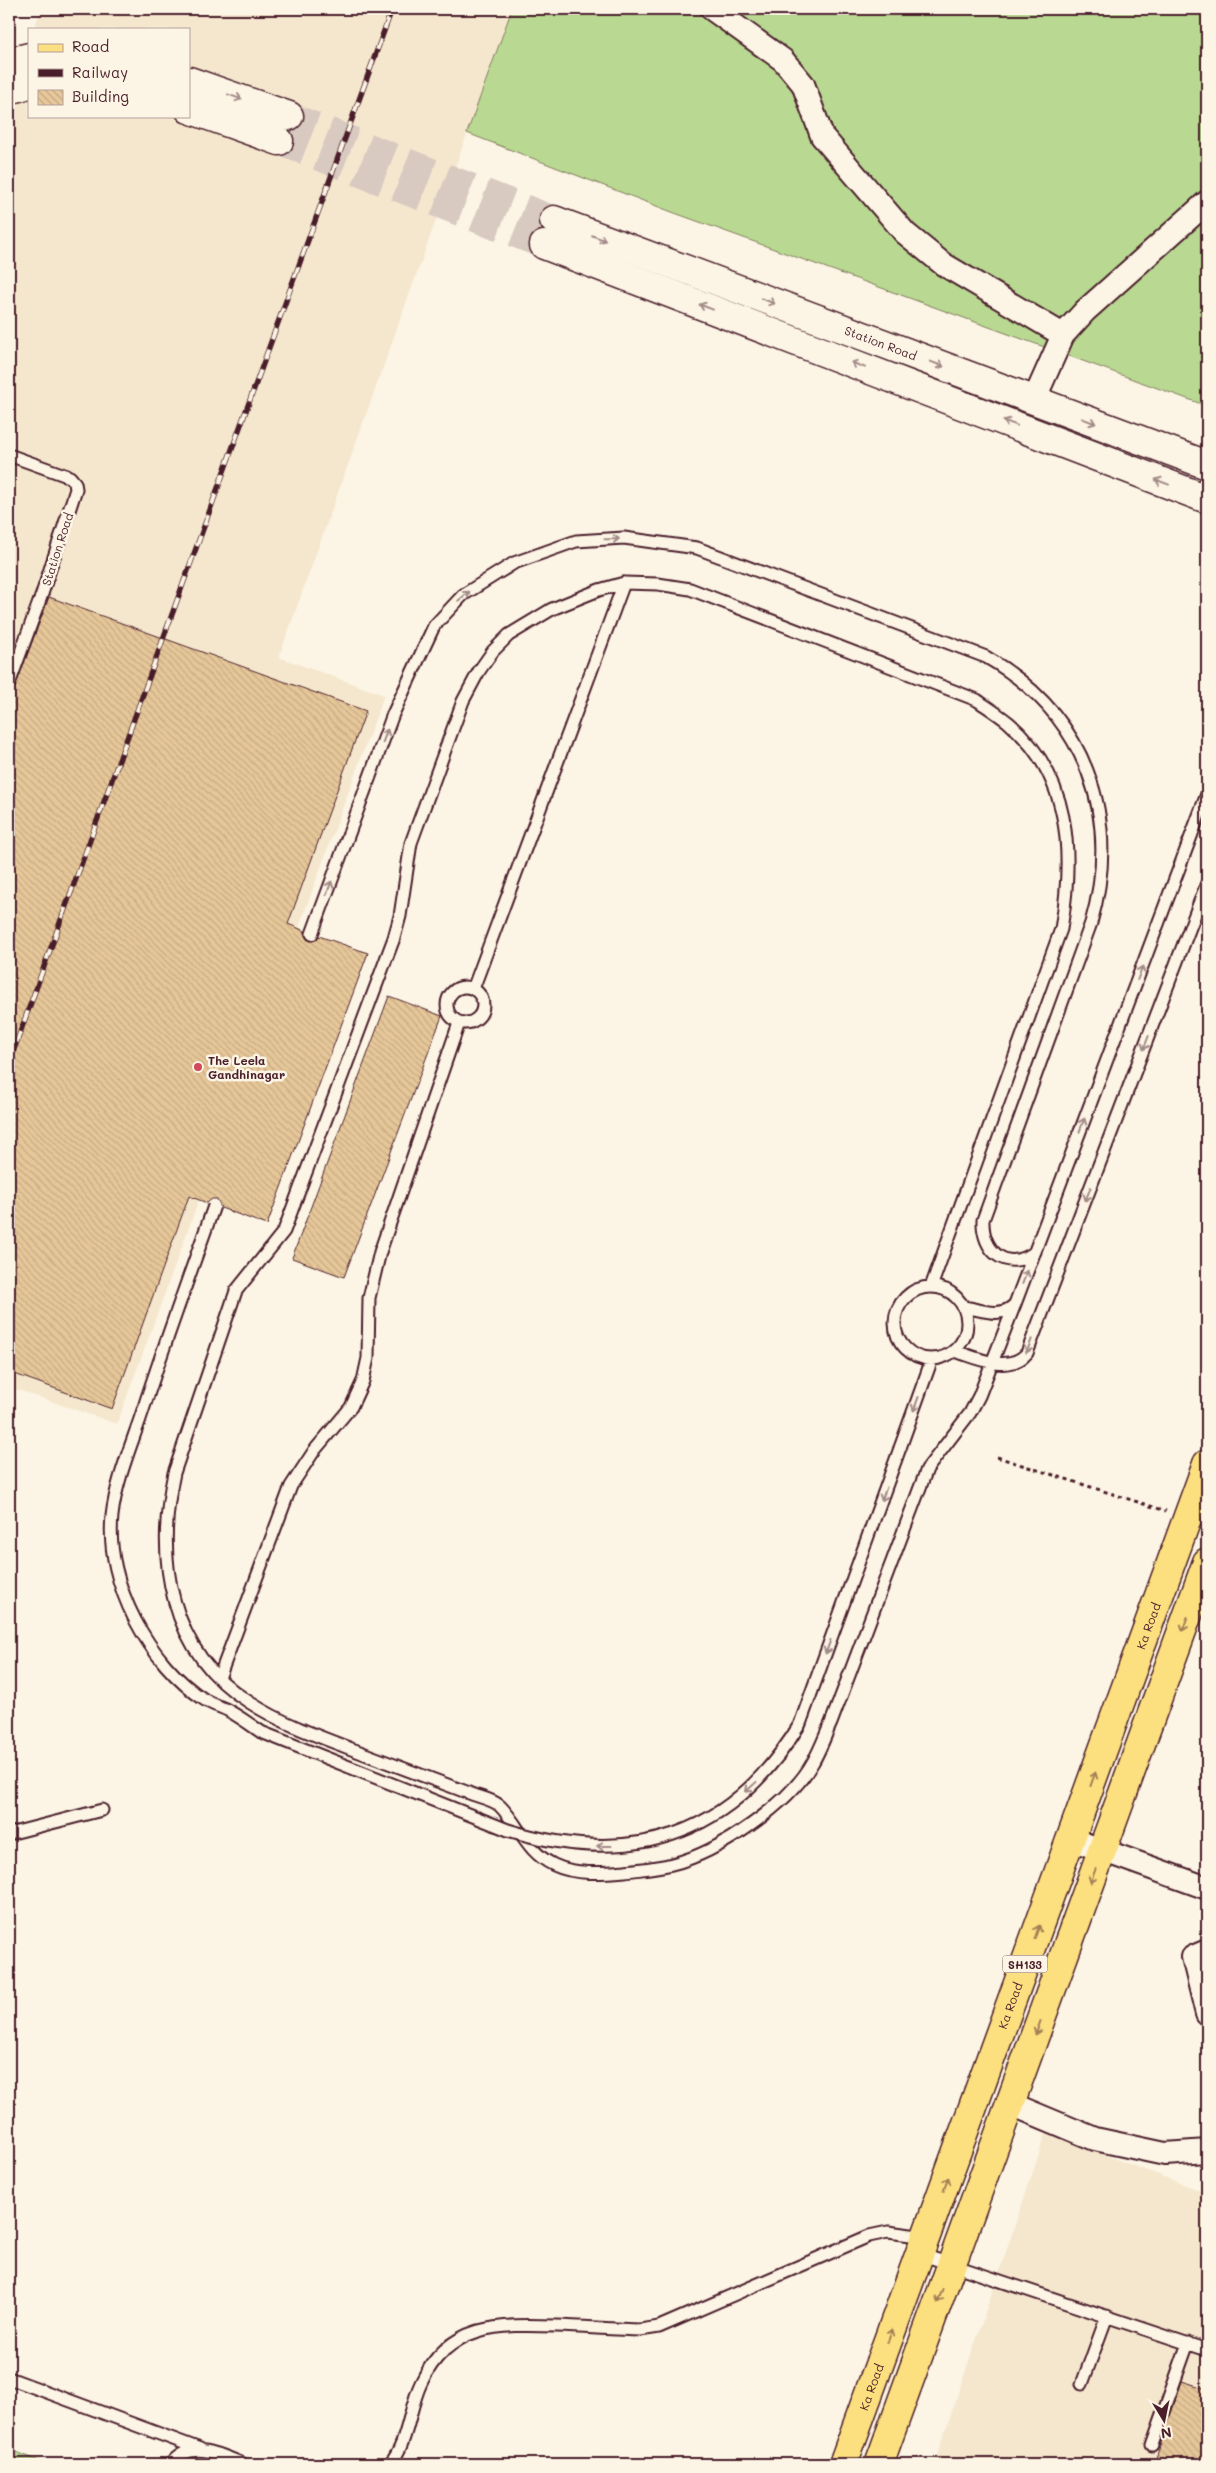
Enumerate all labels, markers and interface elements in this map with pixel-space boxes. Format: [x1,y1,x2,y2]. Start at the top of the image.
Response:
legend [28,28,190,118]
text: Road [72,36,109,56]
text: Railway [72,62,128,82]
text: Building [72,86,129,106]
one-way arrow [226,93,242,102]
one-way arrow [592,234,607,243]
one-way arrow [760,297,775,306]
one-way arrow [699,302,715,311]
street label: Station Road [842,322,920,364]
one-way arrow [851,360,866,369]
one-way arrow [928,360,944,369]
one-way arrow [1081,417,1096,426]
one-way arrow [1003,418,1018,428]
one-way arrow [1155,476,1170,486]
street label: Station Road [38,510,76,588]
one-way arrow [604,534,620,543]
one-way arrow [457,590,470,601]
one-way arrow [381,728,390,744]
one-way arrow [325,881,334,896]
one-way arrow [1136,966,1145,981]
one-way arrow [1141,1034,1150,1050]
place label: The Leela Gandhinagar [208,1052,285,1082]
marker: The Leela Gandhinagar [192,1061,204,1073]
one-way arrow [1078,1118,1087,1133]
one-way arrow [1082,1186,1092,1201]
one-way arrow [1021,1270,1030,1285]
one-way arrow [1024,1338,1034,1353]
one-way arrow [911,1395,920,1411]
one-way arrow [878,1486,888,1502]
street label: Ka Road [1132,1600,1164,1651]
one-way arrow [1180,1616,1189,1631]
one-way arrow [823,1638,832,1654]
one-way arrow [1089,1772,1098,1788]
one-way arrow [744,1781,757,1793]
one-way arrow [596,1841,612,1851]
one-way arrow [1088,1867,1097,1883]
one-way arrow [1033,1925,1042,1940]
road number: SH133 [1002,1956,1048,1972]
street label: Ka Road [994,1980,1026,2031]
one-way arrow [1033,2020,1042,2036]
one-way arrow [942,2176,951,2192]
one-way arrow [935,2288,944,2303]
one-way arrow [886,2329,895,2344]
street label: Ka Road [855,2361,887,2412]
north arrow [1138,2396,1188,2446]
text: N [1159,2423,1173,2444]

